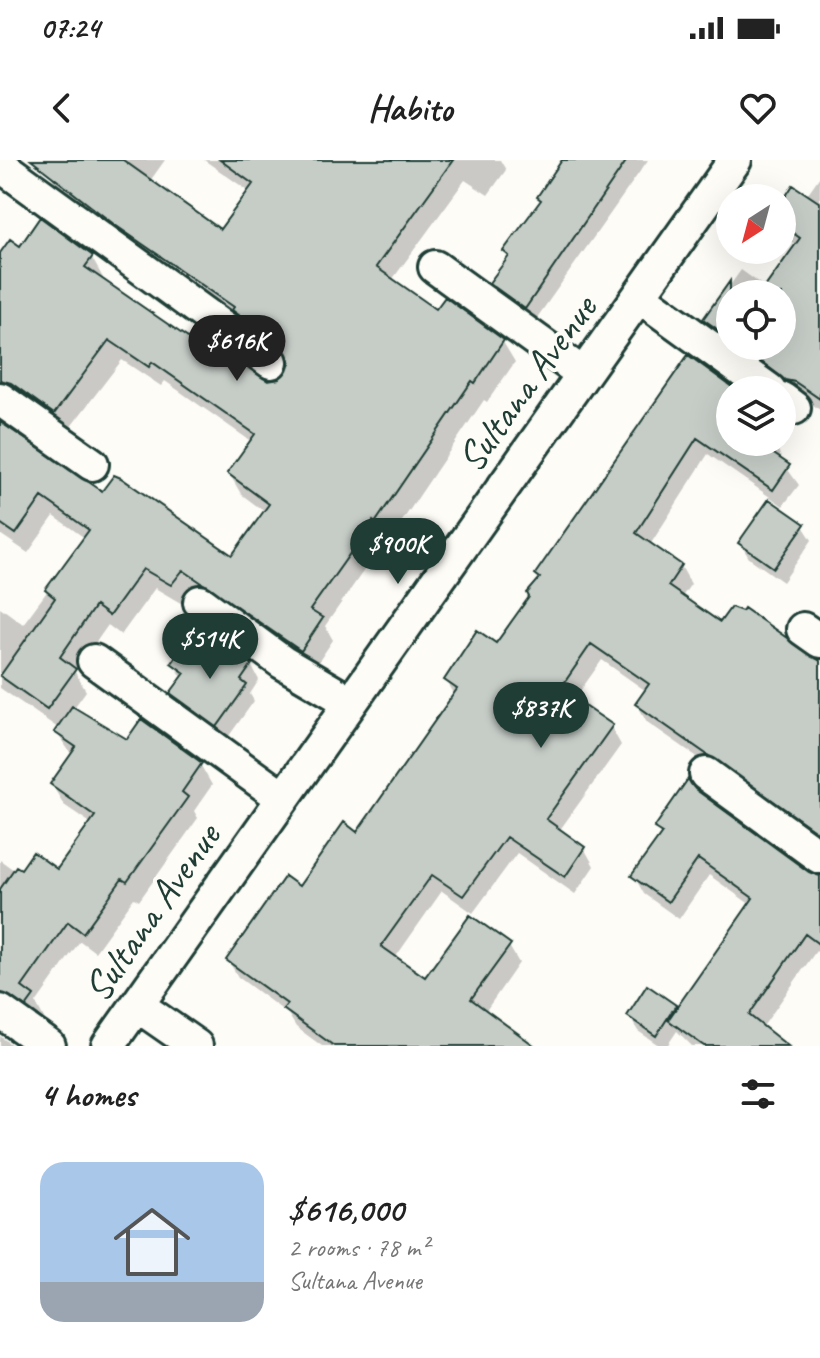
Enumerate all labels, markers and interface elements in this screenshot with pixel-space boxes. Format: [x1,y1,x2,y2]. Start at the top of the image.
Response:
text: 07:24 [40,9,100,47]
text: Habito [368,85,452,131]
icon: back [40,86,84,130]
icon: heart [736,86,780,130]
north arrow [716,184,796,264]
map controls [716,184,796,456]
button: locate [716,280,796,360]
street label: Sultana Avenue [446,283,609,482]
pin: $616K [181,315,293,383]
text: $616K [206,324,268,357]
button: layers [716,376,796,456]
pin: $900K [342,518,454,586]
text: $900K [368,527,428,560]
pin: $514K [154,613,266,681]
text: $514K [180,622,240,655]
pin: $837K [485,682,597,750]
text: $837K [511,691,571,724]
street label: Sultana Avenue [72,811,233,1011]
icon: filters [736,1072,780,1116]
text: 4 homes [40,1073,136,1116]
text: $616,000 [288,1188,403,1231]
icon: home [104,1194,200,1290]
text: 2 rooms · 78 m² [288,1231,429,1264]
text: Sultana Avenue [288,1264,422,1297]

